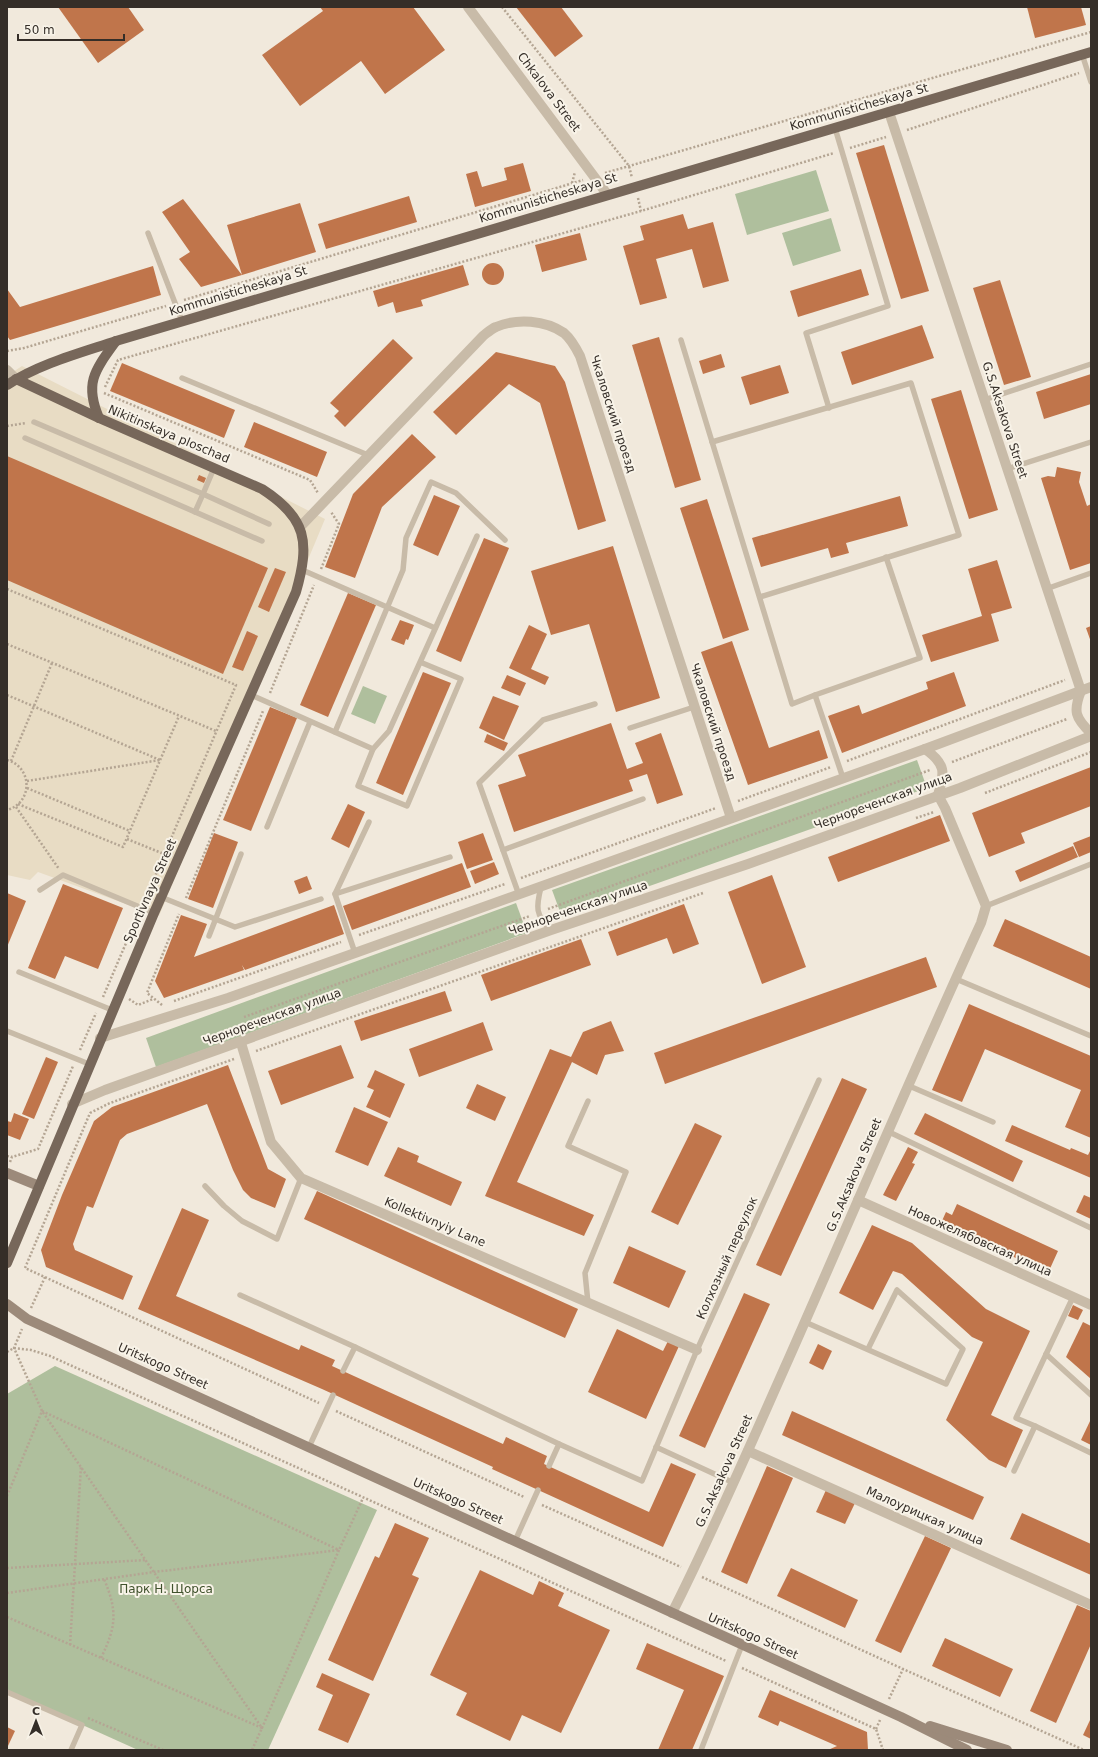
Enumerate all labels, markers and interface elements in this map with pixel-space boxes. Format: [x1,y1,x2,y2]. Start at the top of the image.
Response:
scale bar [18,16,124,42]
text: 50 m [24,23,55,37]
street label: Chkalova Street [515,50,583,135]
street label: Kommunisticheskaya St [788,80,930,133]
street label: Kommunisticheskaya St [477,170,619,226]
street label: Kommunisticheskaya St [167,263,309,319]
street label: Чкаловский проезд [587,353,639,475]
street label: G.S.Aksakova Street [980,360,1031,480]
street label: Nikitinskaya ploschad [106,402,232,466]
street label: Чкаловский проезд [687,661,739,783]
street label: Чернореченская улица [812,769,954,833]
street label: Sportivnaya Street [121,837,179,945]
street label: Чернореченская улица [507,878,649,938]
street label: Чернореченская улица [201,985,343,1049]
street label: G.S.Aksakova Street [824,1116,884,1234]
street label: Kollektivnyiy Lane [382,1194,488,1250]
street label: Колхозный переулок [694,1194,760,1322]
street label: Новожелябовская улица [906,1203,1054,1279]
street label: Uritskogo Street [116,1340,210,1392]
street label: G.S.Aksakova Street [693,1412,755,1530]
street label: Uritskogo Street [411,1475,505,1527]
street label: Малоурицкая улица [864,1484,986,1548]
park label: Парк Н. Щорса [119,1582,213,1596]
street label: Uritskogo Street [706,1610,800,1662]
north arrow [16,1701,56,1741]
text: С [32,1705,40,1718]

